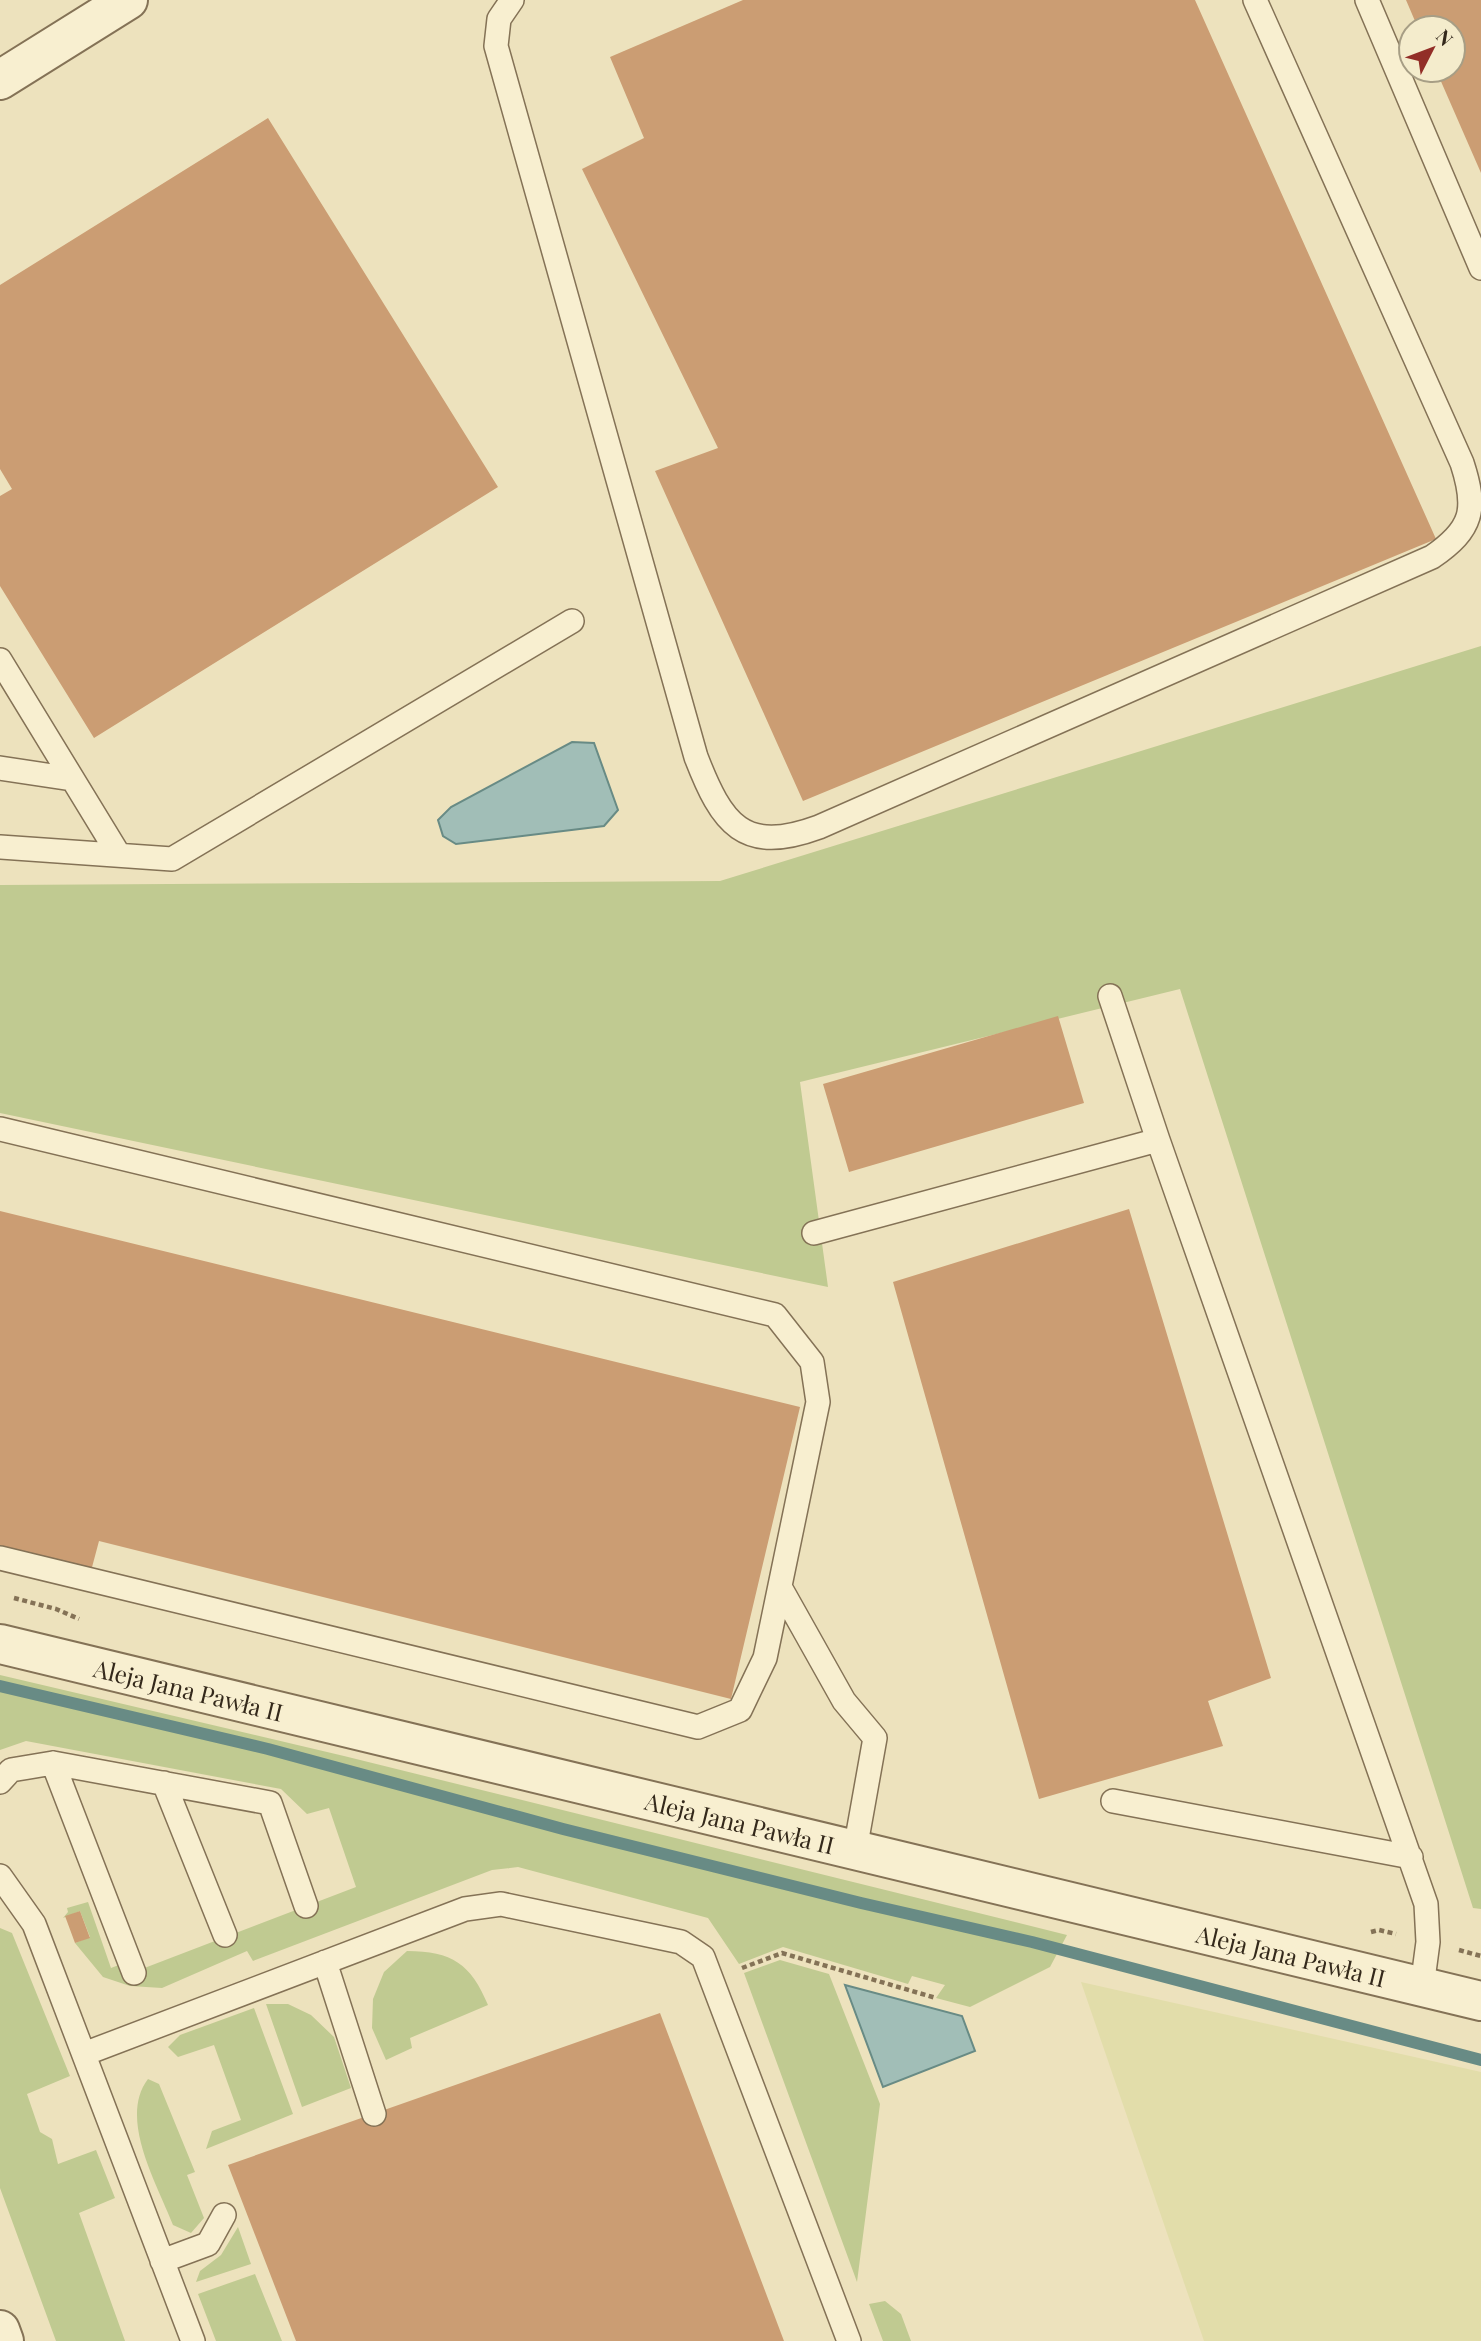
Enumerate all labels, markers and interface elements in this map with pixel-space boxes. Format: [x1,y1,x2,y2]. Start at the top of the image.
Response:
north arrow [1397,14,1467,84]
text: N [1431,23,1460,51]
street label: Aleja Jana Pawła II [90,1651,286,1728]
street label: Aleja Jana Pawła II [641,1784,838,1861]
street label: Aleja Jana Pawła II [1192,1917,1389,1993]

